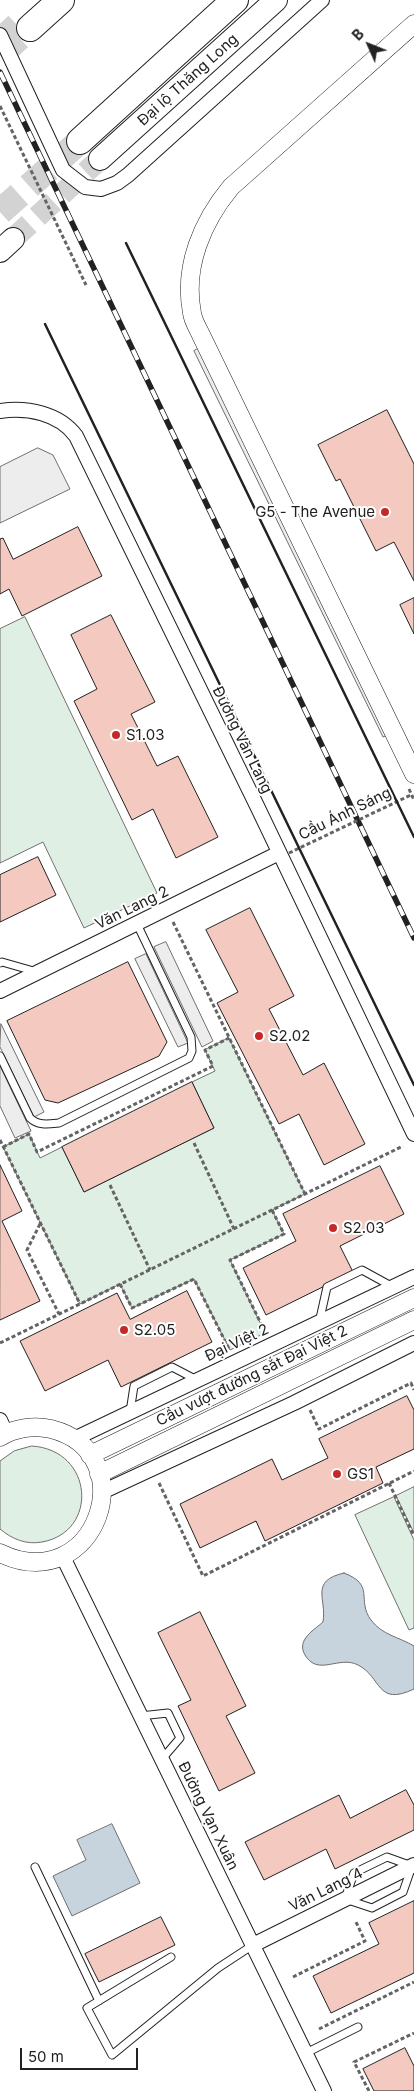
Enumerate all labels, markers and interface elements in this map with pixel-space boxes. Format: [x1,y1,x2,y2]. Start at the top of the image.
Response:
north arrow [344,20,394,70]
text: B [349,25,367,43]
street label: Đại lộ Thăng Long [134,30,242,130]
place label: G5 - The Avenue [255,503,375,521]
marker: G5 - The Avenue [379,506,391,518]
street label: Đường Văn Lang [208,684,276,796]
place label: S1.03 [126,726,164,744]
marker: S1.03 [110,729,122,741]
street label: Cầu Ánh Sáng [296,784,394,844]
street label: Văn Lang 2 [92,883,172,933]
place label: S2.02 [269,1027,310,1045]
marker: S2.02 [253,1030,265,1042]
place label: S2.03 [343,1219,384,1237]
marker: S2.03 [327,1222,339,1234]
street label: Đại Việt 2 [202,1320,272,1366]
place label: S2.05 [134,1321,175,1339]
street label: Cầu vượt đường sắt Đại Việt 2 [153,1322,351,1430]
marker: S2.05 [118,1324,130,1336]
place label: GS1 [347,1465,374,1483]
marker: GS1 [331,1468,343,1480]
street label: Đường Vạn Xuân [174,1759,242,1873]
street label: Văn Lang 4 [286,1864,366,1916]
scale bar [22,2038,140,2070]
text: 50 m [28,2047,64,2066]

